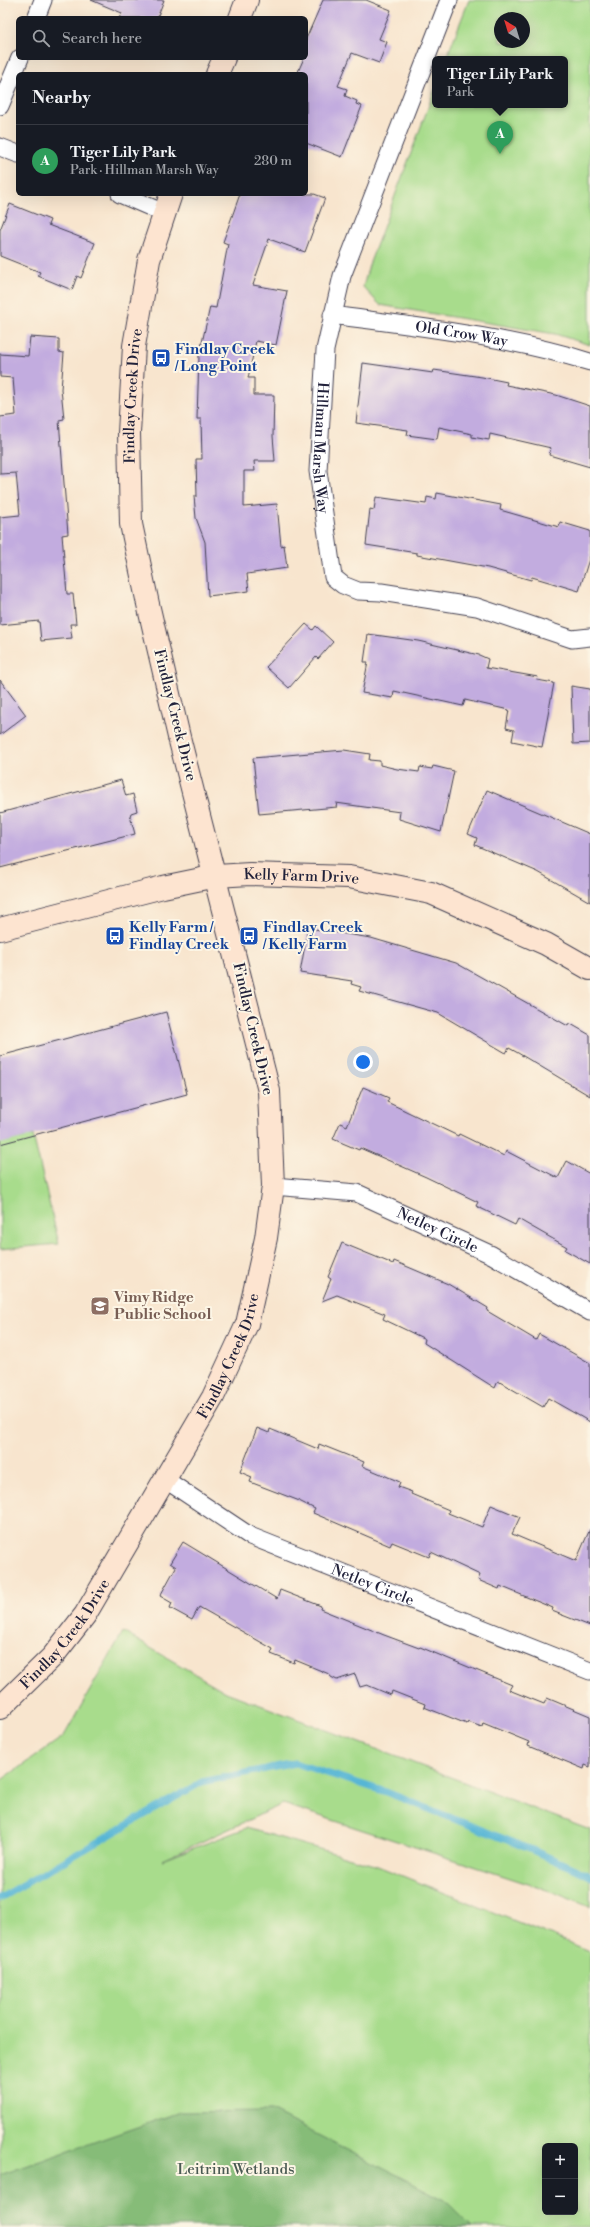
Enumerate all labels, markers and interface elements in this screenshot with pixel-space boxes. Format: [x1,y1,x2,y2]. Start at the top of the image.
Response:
north arrow [494,12,530,48]
search box [16,16,308,60]
icon: search [30,27,52,49]
text: Search here [62,29,142,48]
popup [432,56,568,108]
text: Tiger Lily Park [447,65,553,84]
text: Park [447,84,474,100]
text: Nearby [32,87,91,109]
pin: A [487,121,513,154]
text: Tiger Lily Park [70,143,177,162]
text: A [40,153,50,169]
text: 280 m [254,153,292,169]
text: Park · Hillman Marsh Way [70,162,219,178]
street label: Old Crow Way [414,317,510,351]
street label: Findlay Creek Drive [119,327,146,464]
place label: Findlay Creek / Long Point [174,340,276,376]
bus stop icon: Findlay Creek / Long Point [150,347,172,369]
street label: Hillman Marsh Way [308,381,334,515]
street label: Findlay Creek Drive [149,647,201,783]
street label: Kelly Farm Drive [243,864,361,888]
place label: Kelly Farm / Findlay Creek [129,918,230,954]
place label: Findlay Creek / Kelly Farm [262,918,364,954]
bus stop icon: Kelly Farm / Findlay Creek [104,925,126,947]
bus stop icon: Findlay Creek / Kelly Farm [238,925,260,947]
street label: Findlay Creek Drive [229,961,277,1097]
your location [353,1052,373,1072]
street label: Netley Circle [394,1203,481,1257]
place label: Vimy Ridge Public School [113,1288,211,1324]
street label: Findlay Creek Drive [193,1292,263,1422]
school or university icon: Vimy Ridge Public School [89,1295,111,1317]
street label: Netley Circle [329,1560,417,1610]
street label: Findlay Creek Drive [16,1575,114,1693]
map controls [542,2143,578,2215]
button: + [542,2143,578,2179]
park label: Leitrim Wetlands [177,2160,295,2179]
button: − [542,2179,578,2215]

